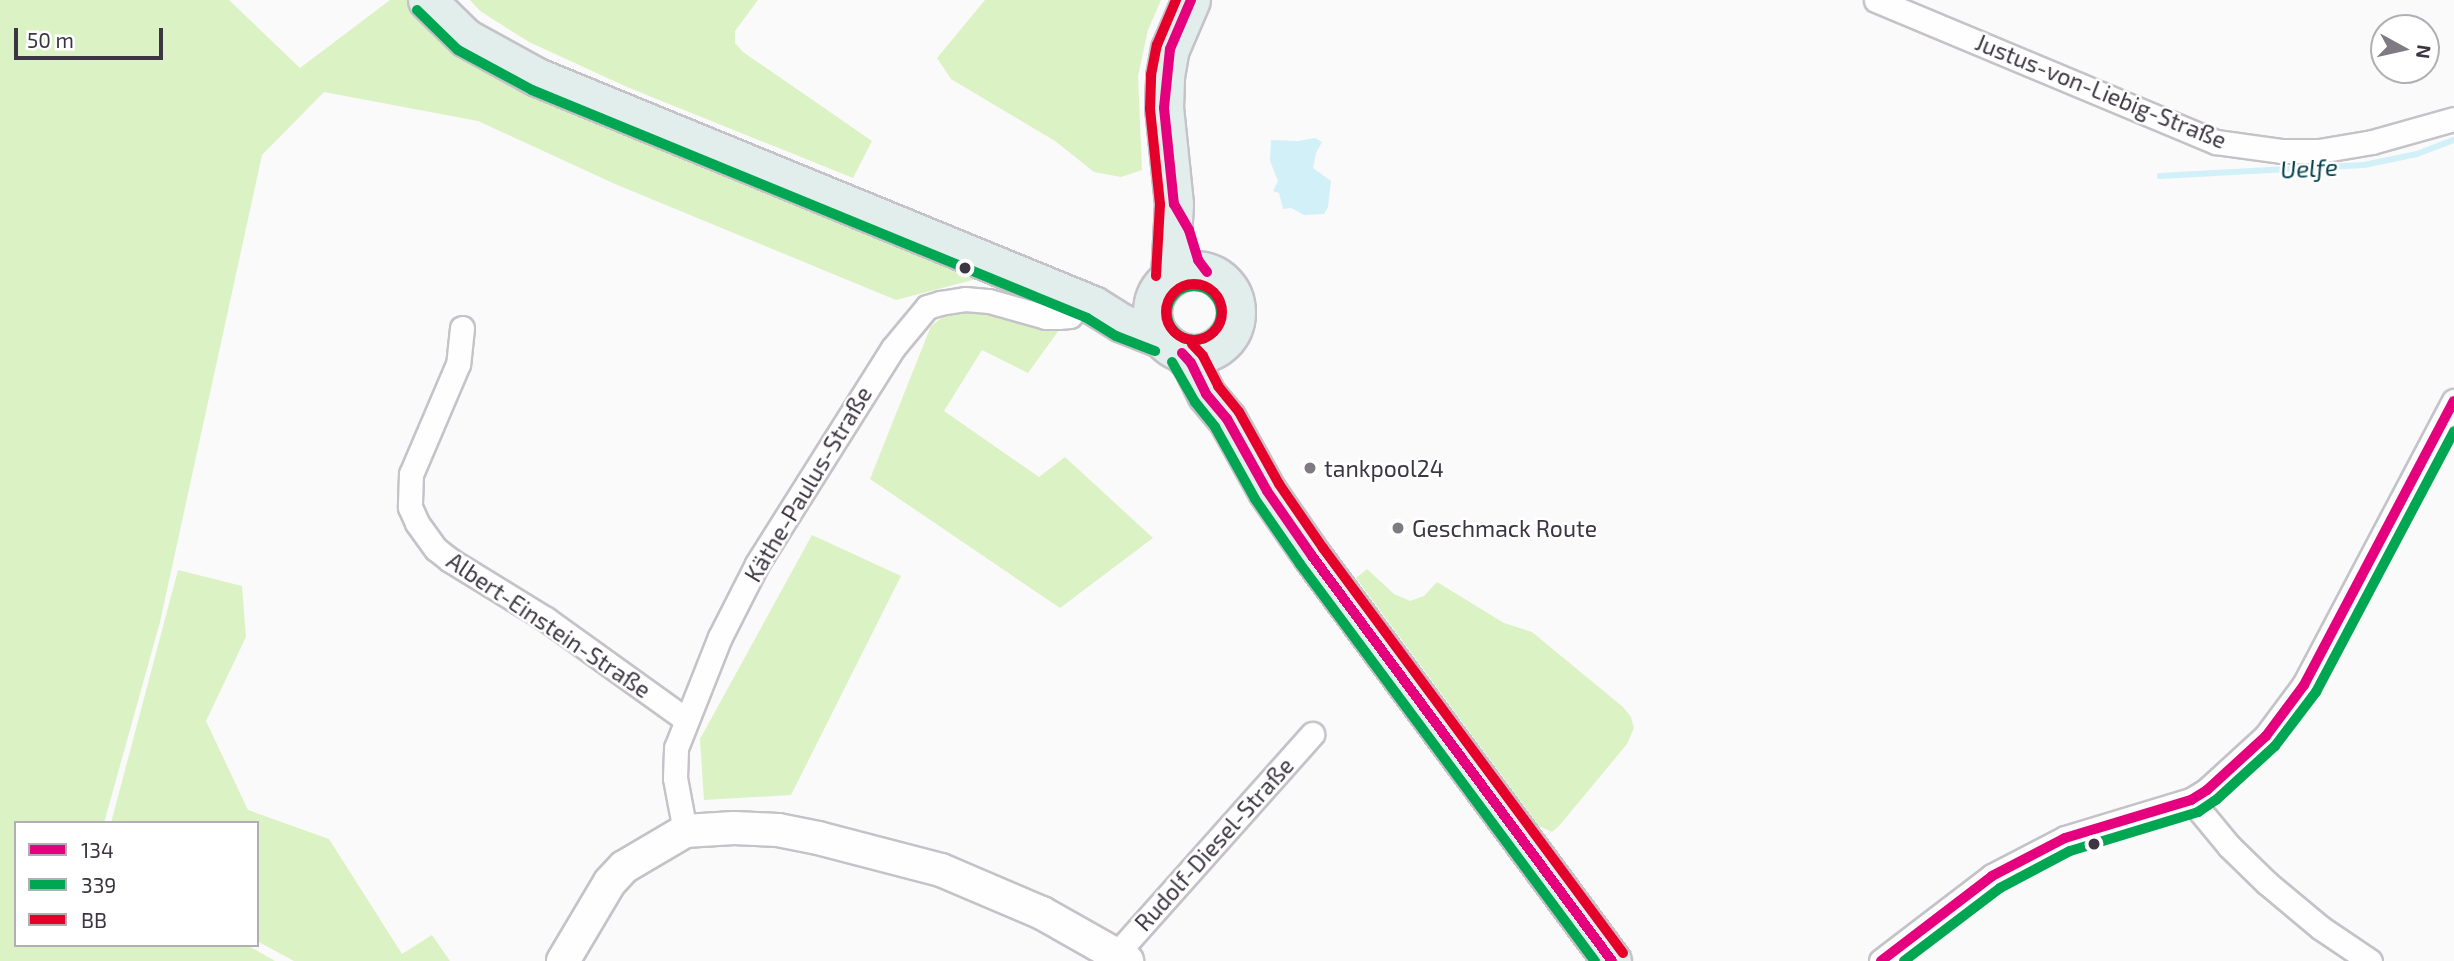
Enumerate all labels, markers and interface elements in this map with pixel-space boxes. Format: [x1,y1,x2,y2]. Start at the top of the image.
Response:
scale bar [18,14,166,58]
north arrow [2370,14,2440,84]
text: 50 m [27,27,74,52]
street label: Justus-von-Liebig-Straße [1972,28,2230,154]
text: N [2412,43,2437,60]
water label: Uelfe [2279,152,2339,184]
unlabelled marker [958,261,972,275]
street label: Käthe-Paulus-Straße [739,381,877,587]
place label: tankpool24 [1324,454,1444,482]
marker: tankpool24 [1302,460,1318,476]
place label: Geschmack Route [1412,514,1597,542]
marker: Geschmack Route [1390,520,1406,536]
street label: Albert-Einstein-Straße [442,546,656,704]
street label: Rudolf-Diesel-Straße [1129,752,1299,936]
legend [14,821,259,947]
text: 134 [81,837,114,862]
unlabelled marker [2087,837,2101,851]
text: 339 [81,872,116,897]
text: BB [81,907,107,932]

